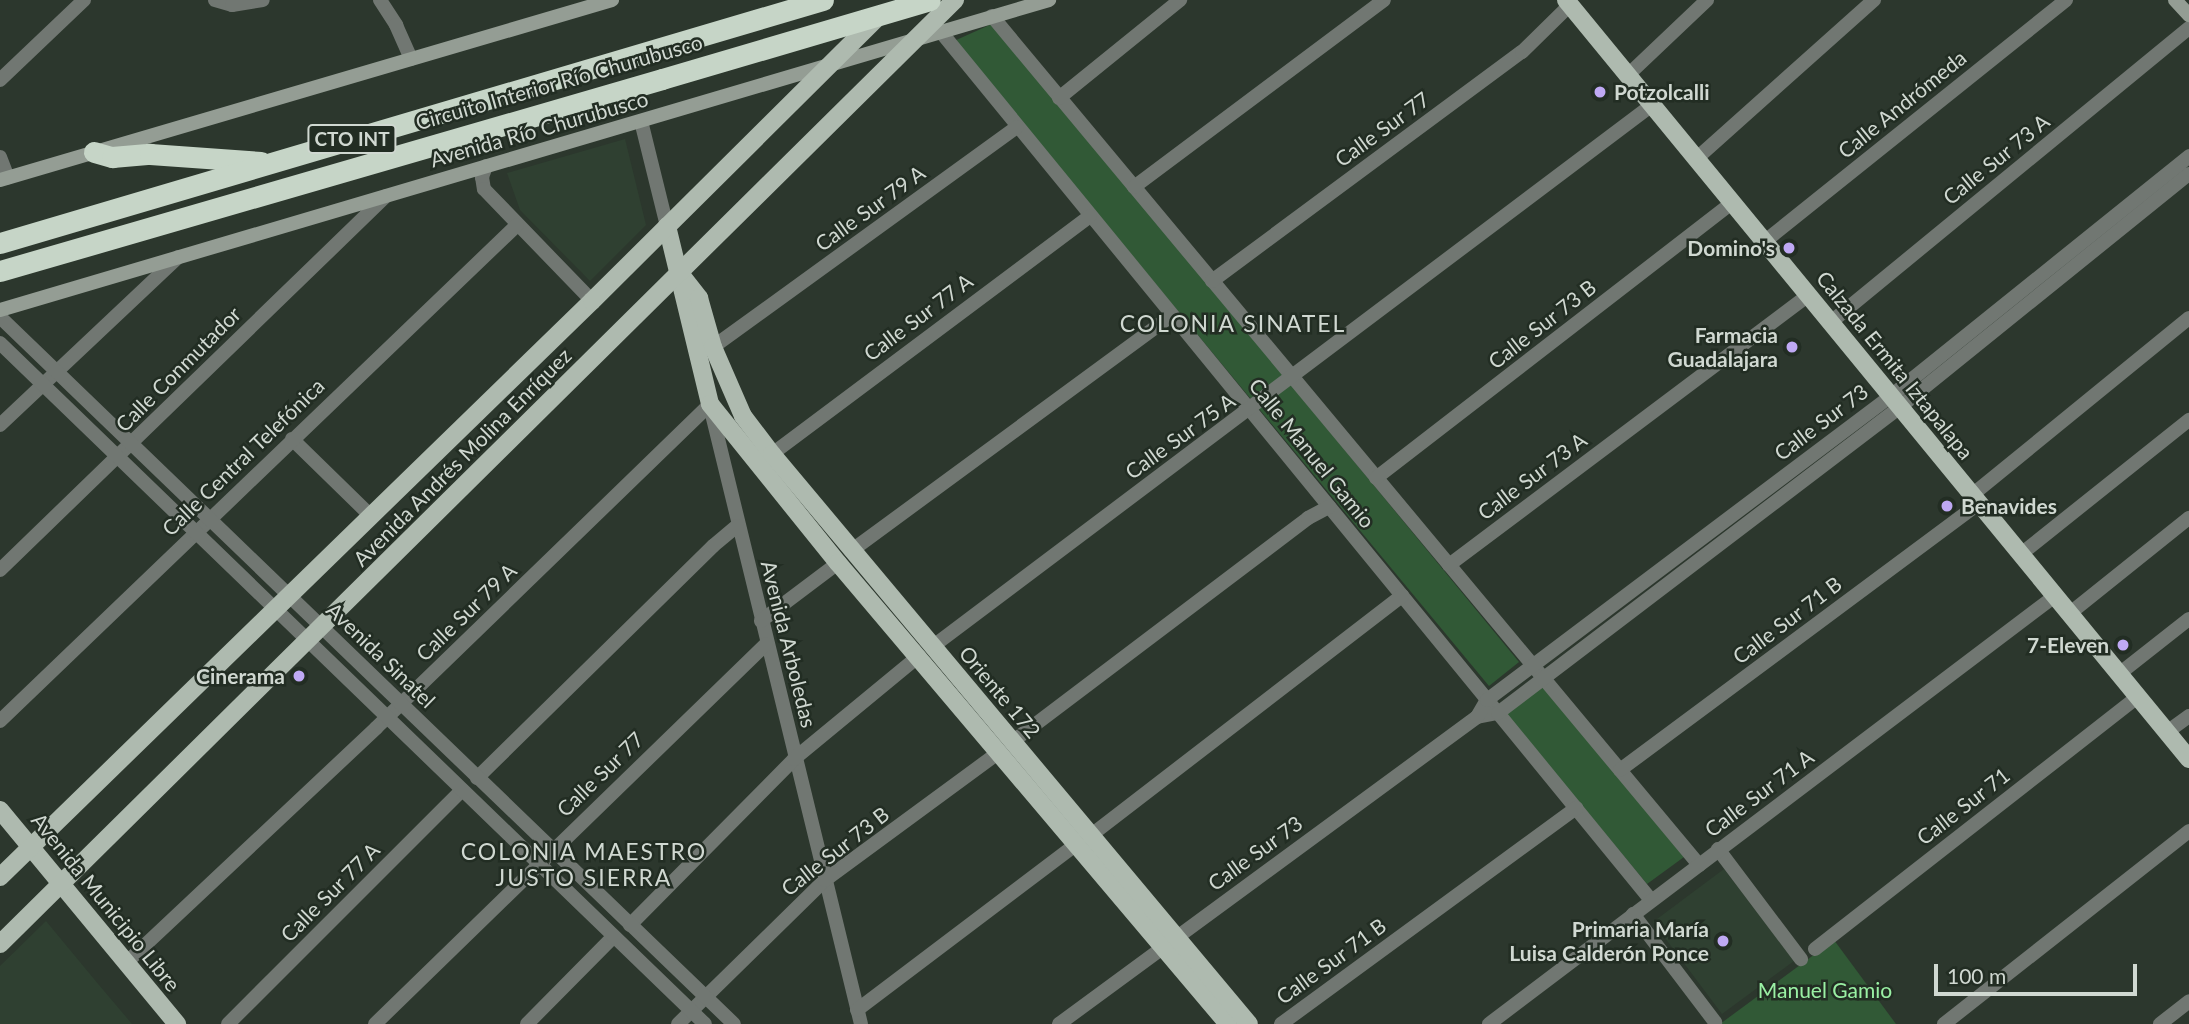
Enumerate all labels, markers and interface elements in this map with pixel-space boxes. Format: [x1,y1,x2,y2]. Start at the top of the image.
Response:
street label: Circuito Interior Río Churubusco [412,29,706,135]
street label: Calle Andrómeda [1833,44,1971,164]
place label: Potzolcalli [1614,79,1709,105]
marker: Potzolcalli [1592,84,1608,100]
street label: Avenida Río Churubusco [427,86,651,172]
street label: Calle Sur 77 [1330,86,1434,172]
street label: Calle Sur 73 A [1937,108,2055,210]
road number: CTO INT [306,124,398,154]
street label: Calle Sur 79 A [810,159,930,257]
place label: Domino's [1687,235,1775,261]
marker: Domino's [1781,240,1797,256]
street label: Calzada Ermita Iztapalapa [1811,266,1979,464]
street label: Calle Sur 77 A [858,268,978,366]
street label: Calle Sur 73 B [1483,274,1601,374]
street label: Calle Conmutador [110,301,246,437]
district label: COLONIA SINATEL [1121,309,1345,337]
place label: Farmacia Guadalajara [1668,322,1778,372]
marker: Farmacia Guadalajara [1784,339,1800,355]
street label: Avenida Andrés Molina Enríquez [348,343,576,571]
street label: Calle Central Telefónica [157,373,329,541]
street label: Calle Manuel Gamio [1244,373,1380,533]
street label: Calle Sur 73 [1769,379,1873,465]
street label: Calle Sur 75 A [1120,387,1240,485]
street label: Calle Sur 73 A [1472,427,1592,525]
place label: Benavides [1961,493,2057,519]
marker: Benavides [1939,498,1955,514]
street label: Avenida Arboledas [756,557,822,731]
street label: Calle Sur 79 A [410,558,522,666]
street label: Calle Sur 71 B [1727,571,1847,669]
street label: Avenida Sinatel [321,597,441,713]
place label: 7-Eleven [2027,632,2109,658]
marker: 7-Eleven [2115,637,2131,653]
street label: Oriente 172 [954,641,1046,743]
place label: Cinerama [196,663,285,689]
marker: Cinerama [291,668,307,684]
street label: Calle Sur 77 [551,726,649,822]
street label: Calle Sur 71 A [1699,744,1819,842]
street label: Calle Sur 71 [1911,762,2015,850]
street label: Calle Sur 73 B [776,801,894,901]
street label: Avenida Municipio Libre [26,808,186,996]
street label: Calle Sur 73 [1203,810,1307,896]
street label: Calle Sur 77 A [275,837,385,947]
district label: COLONIA MAESTRO JUSTO SIERRA [462,837,706,891]
street label: Calle Sur 71 B [1271,913,1391,1009]
place label: Primaria María Luisa Calderón Ponce [1509,916,1709,966]
marker: Primaria María Luisa Calderón Ponce [1715,933,1731,949]
scale bar [1937,950,2140,994]
text: 100 m [1947,963,2006,988]
park label: Manuel Gamio [1758,977,1892,1003]

